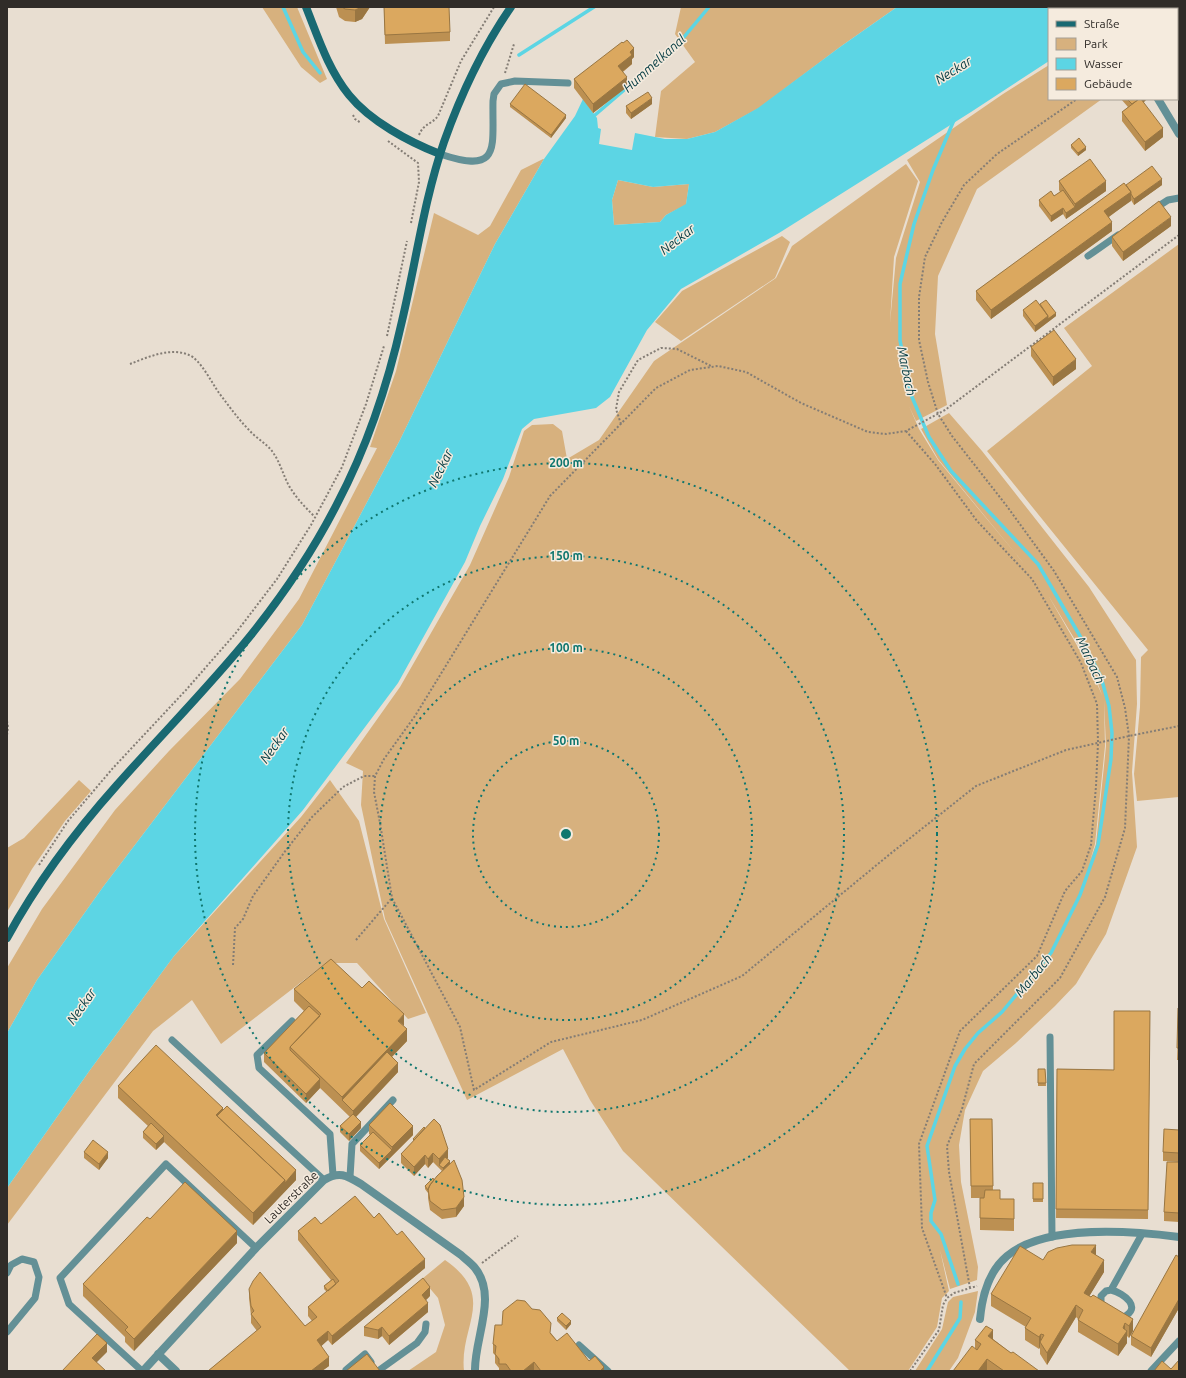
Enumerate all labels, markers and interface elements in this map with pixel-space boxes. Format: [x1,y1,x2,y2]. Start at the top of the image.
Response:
legend [1048,8,1178,100]
text: Straße [1084,17,1120,30]
water label: Hummelkanal [620,31,688,95]
text: Park [1084,37,1108,50]
water label: Neckar [932,53,975,87]
text: Wasser [1084,57,1123,70]
text: Gebäude [1084,77,1132,90]
water label: Neckar [657,221,698,257]
water label: Marbach [895,345,919,397]
water label: Neckar [425,446,456,489]
text: 200 m [549,456,583,469]
text: 150 m [549,549,583,562]
water label: Marbach [1074,634,1108,686]
text: 100 m [549,641,583,654]
water label: Neckar [257,724,292,765]
text: 50 m [553,734,579,747]
centre of rings [559,827,573,841]
water label: Marbach [1012,951,1054,999]
water label: Neckar [64,985,99,1026]
street label: Lauterstraße [261,1168,321,1226]

